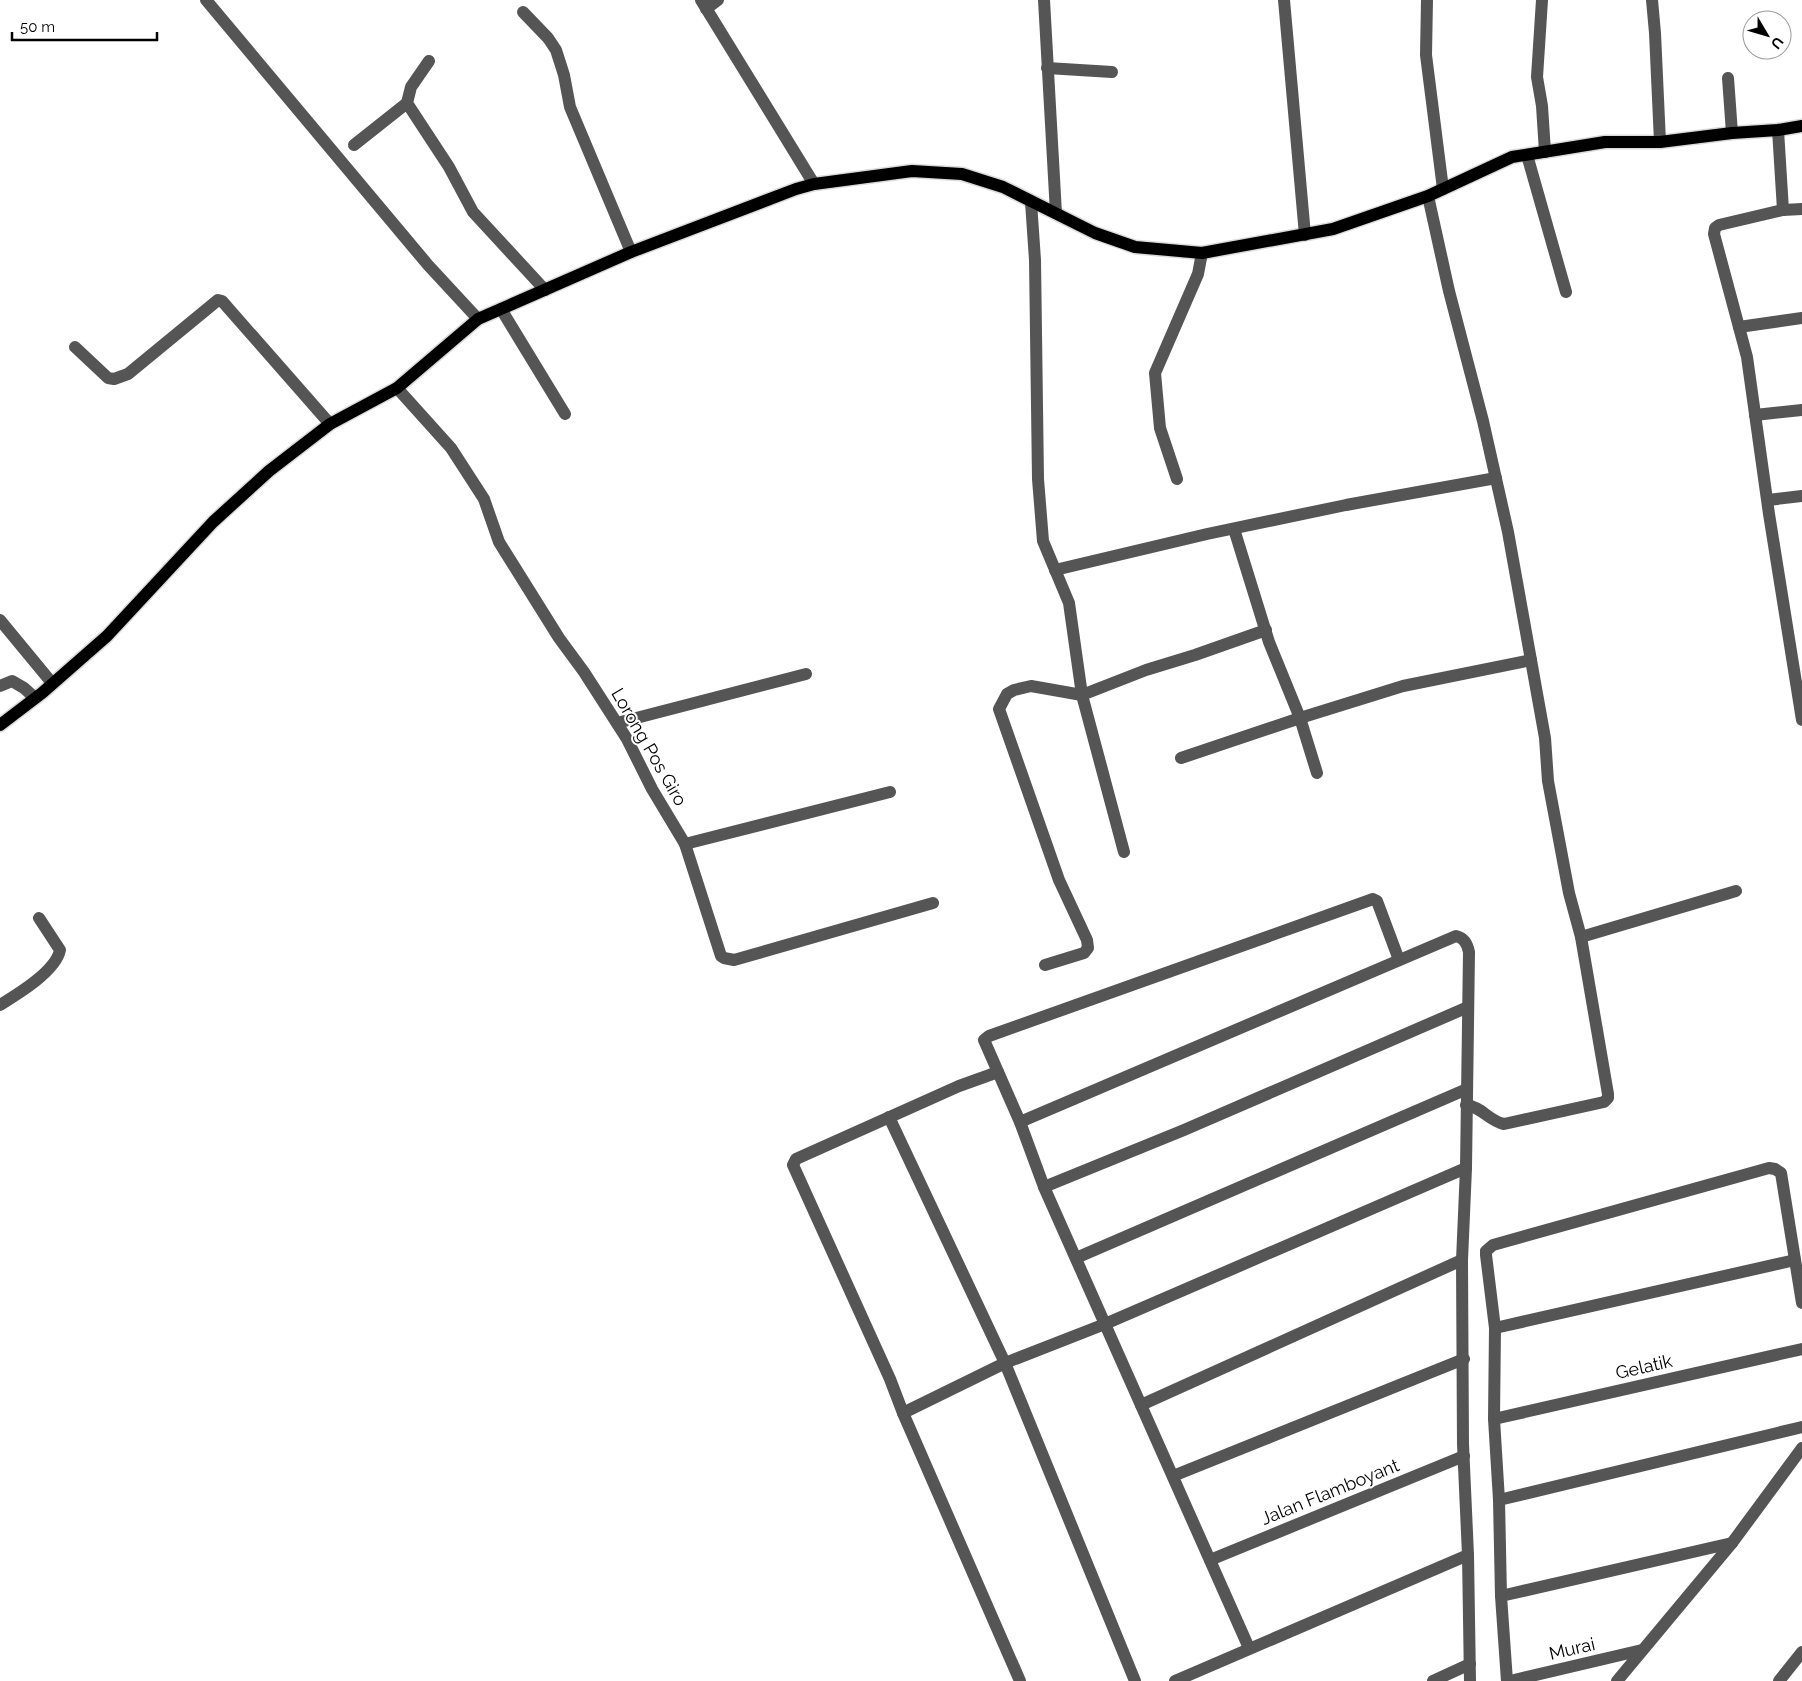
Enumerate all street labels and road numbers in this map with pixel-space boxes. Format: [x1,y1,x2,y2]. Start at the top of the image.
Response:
street label: Lorong Pos Giro [607,684,692,810]
street label: Gelatik [1613,1350,1675,1383]
street label: Jalan Flamboyant [1258,1454,1402,1529]
street label: Murai [1547,1633,1597,1664]

